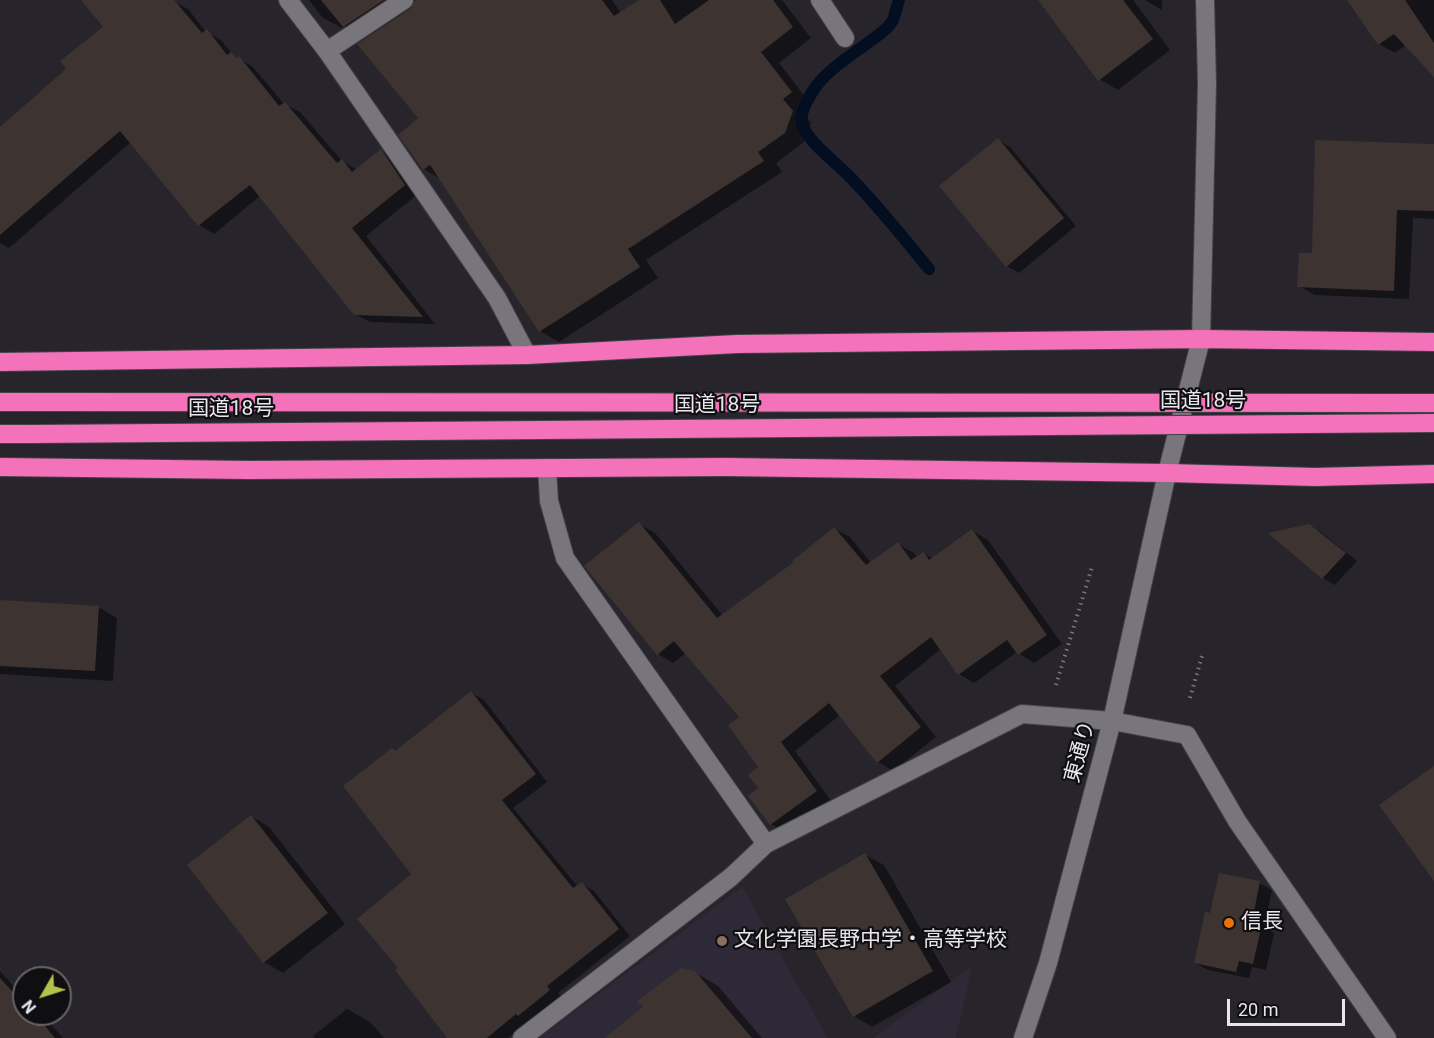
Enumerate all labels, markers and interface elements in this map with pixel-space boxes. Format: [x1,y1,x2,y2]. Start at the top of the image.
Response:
street label: 国道18号 [1160,389,1246,415]
street label: 国道18号 [674,393,760,419]
street label: 国道18号 [188,397,274,423]
street label: 東通り [1061,718,1101,786]
place label: 信長 [1241,910,1283,936]
marker: 信長 [1222,916,1236,930]
place label: 文化学園長野中学・高等学校 [734,928,1007,954]
marker: 文化学園長野中学・高等学校 [715,934,729,948]
north arrow [12,966,72,1026]
scale bar [1230,987,1348,1025]
text: N [18,996,40,1017]
text: 20 m [1238,999,1278,1020]

